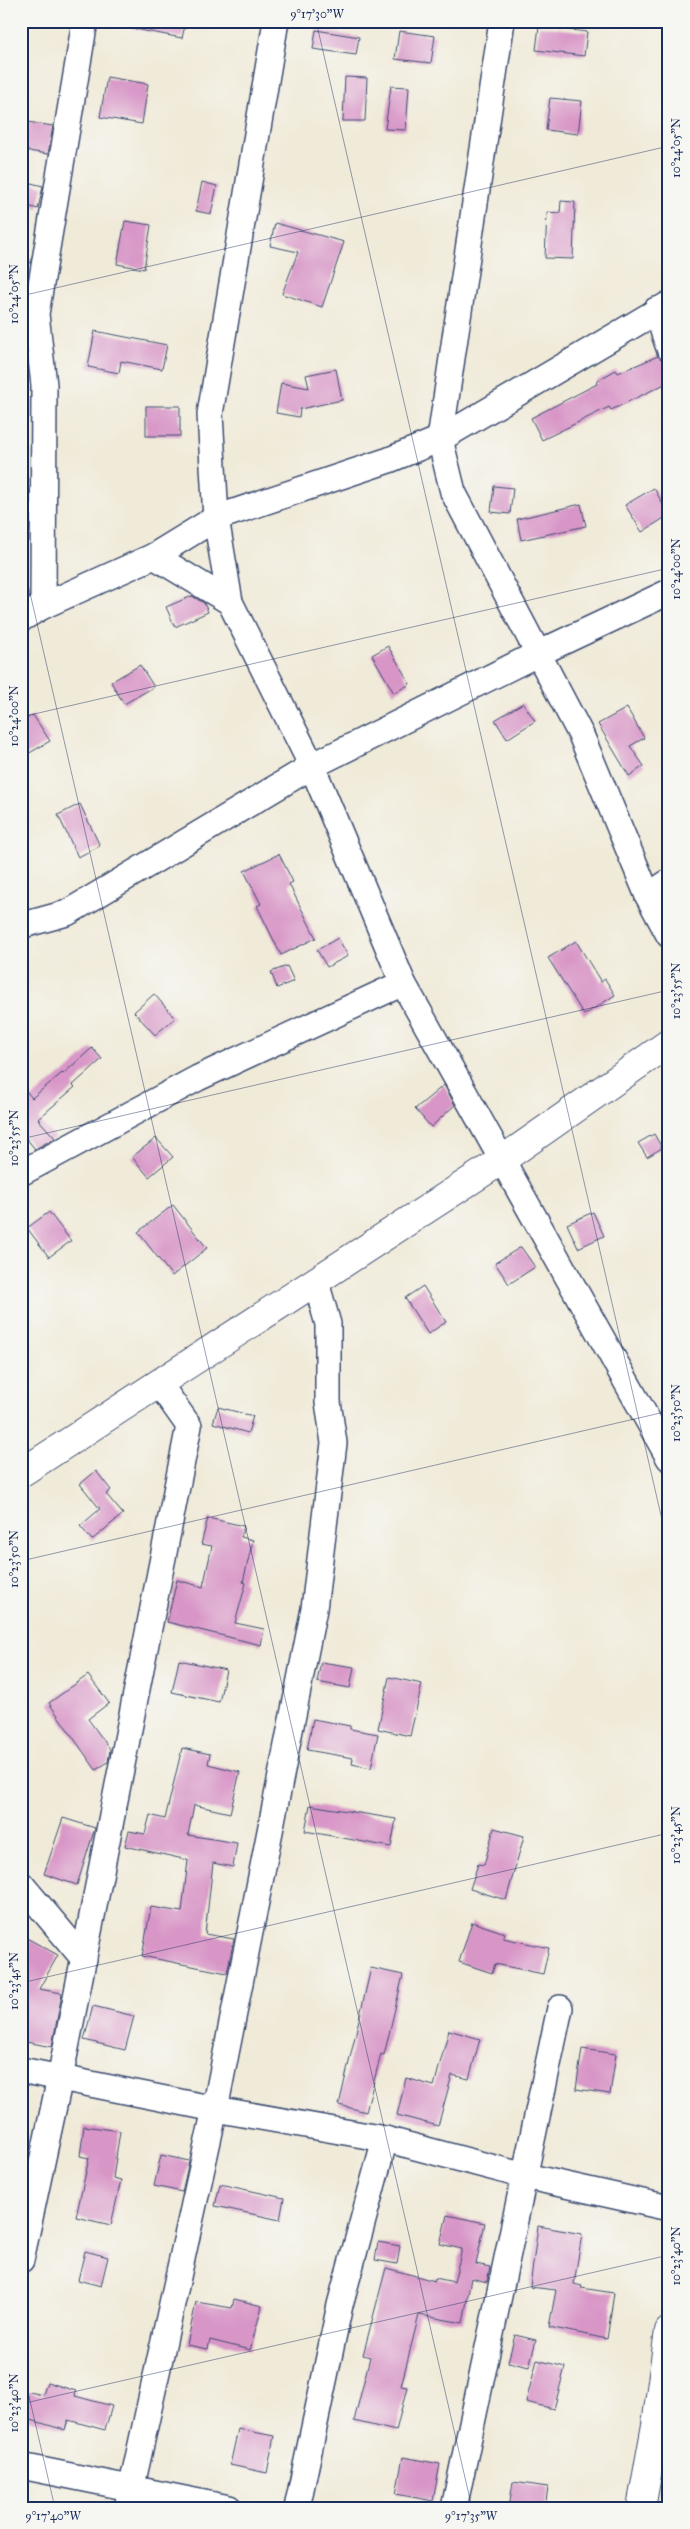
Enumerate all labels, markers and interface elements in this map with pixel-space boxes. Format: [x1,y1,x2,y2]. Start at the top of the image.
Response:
text: 9°17'30"W [290,7,344,21]
text: 10°24'05"N [669,118,683,178]
text: 10°24'05"N [7,264,21,324]
text: 10°24'00"N [669,538,683,600]
text: 10°24'00"N [7,685,21,747]
text: 10°23'55"N [669,963,683,1019]
text: 10°23'55"N [7,1110,21,1166]
text: 10°23'50"N [669,1384,683,1442]
text: 10°23'50"N [7,1530,21,1588]
text: 10°23'45"N [669,1806,683,1864]
text: 10°23'45"N [7,1952,21,2010]
text: 10°23'40"N [669,2226,683,2286]
text: 10°23'40"N [7,2373,21,2433]
text: 9°17'40"W [25,2509,81,2523]
text: 9°17'35"W [445,2509,498,2523]

